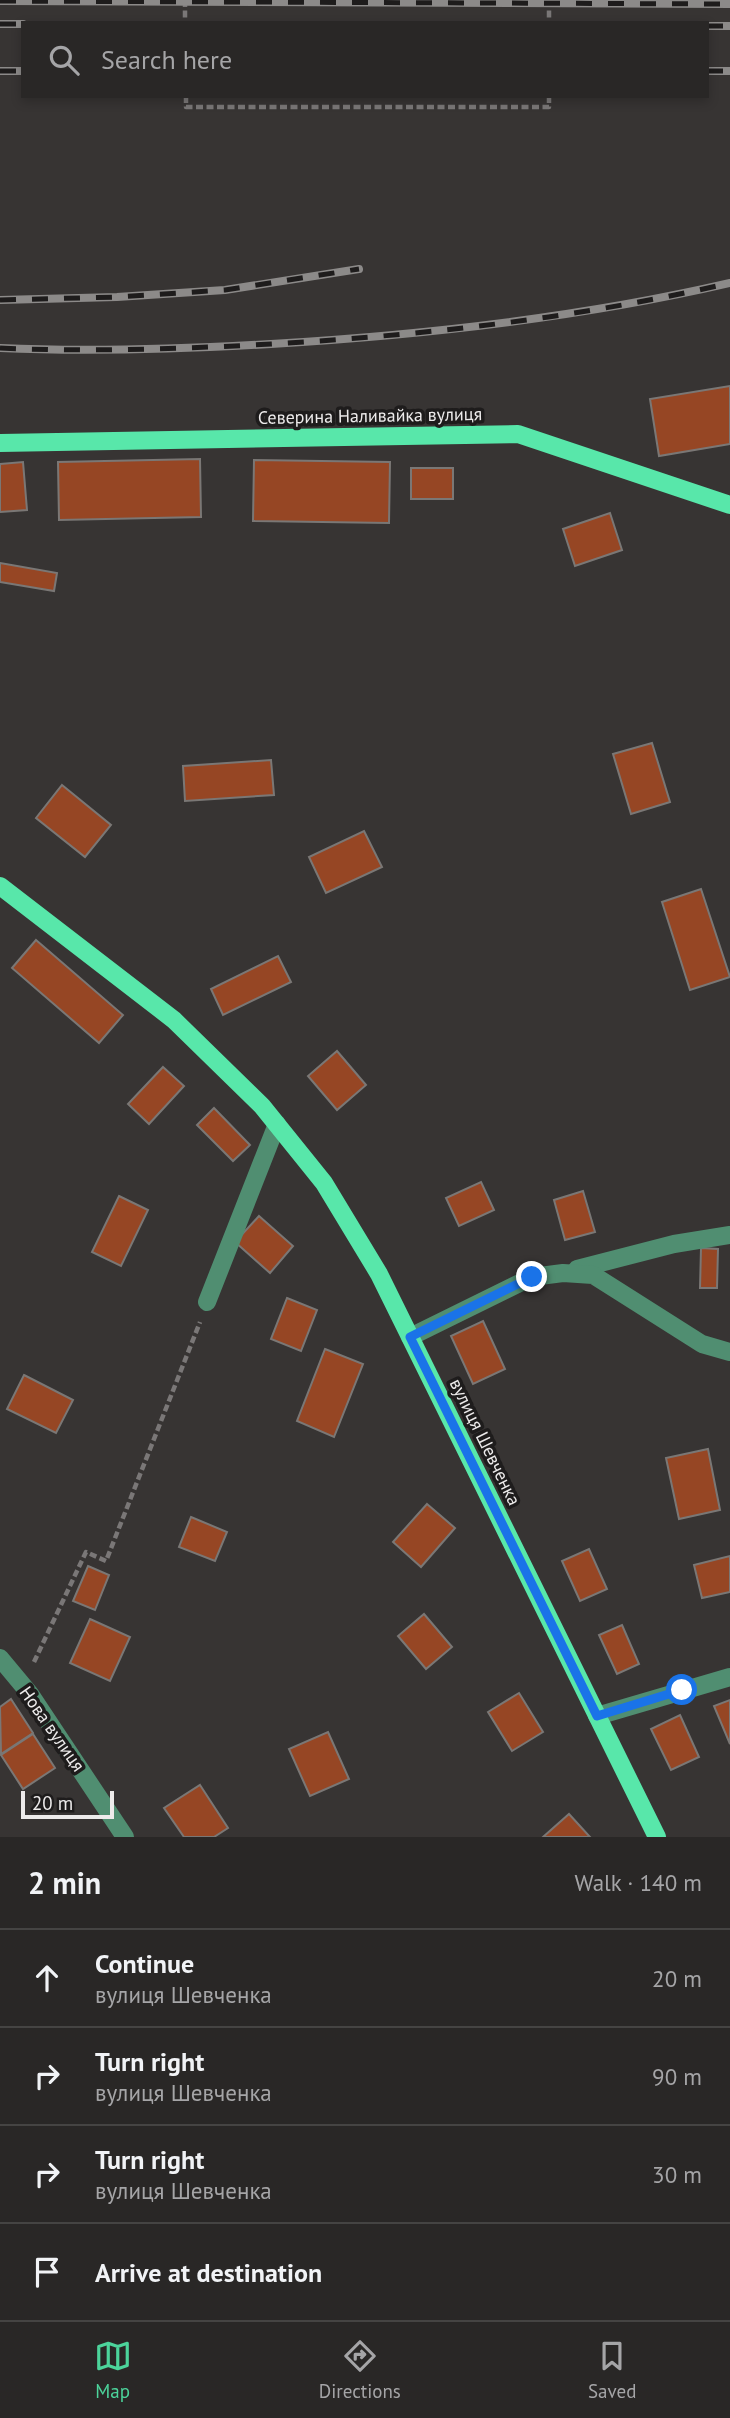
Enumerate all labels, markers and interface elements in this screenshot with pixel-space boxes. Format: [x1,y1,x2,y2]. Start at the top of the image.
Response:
search box [21,21,709,98]
icon: search [45,41,83,79]
text: Search here [101,43,232,76]
street label: Северина Наливайка вулиця [258,402,482,429]
route end [516,1261,547,1292]
street label: вулиця Шевченка [445,1375,526,1509]
route start [666,1674,697,1705]
street label: Нова вулиця [15,1682,90,1776]
scale bar [21,1788,114,1820]
text: 20 m [32,1791,73,1815]
text: 2 min [28,1863,101,1902]
text: Walk · 140 m [575,1868,702,1897]
text: Continue [95,1947,194,1980]
icon: ahead [28,1959,66,1997]
text: 20 m [652,1964,702,1993]
text: вулиця Шевченка [95,1980,272,2009]
text: Turn right [95,2045,204,2078]
icon: right [28,2057,66,2095]
text: 90 m [652,2062,702,2091]
text: вулиця Шевченка [95,2078,272,2107]
text: Turn right [95,2143,204,2176]
icon: right [28,2155,66,2193]
text: 30 m [652,2160,702,2189]
text: вулиця Шевченка [95,2176,272,2205]
icon: arrive [28,2253,66,2291]
text: Arrive at destination [95,2256,322,2289]
tab: Map [94,2337,132,2403]
tab: Directions [319,2337,401,2403]
tab: Saved [588,2337,636,2403]

